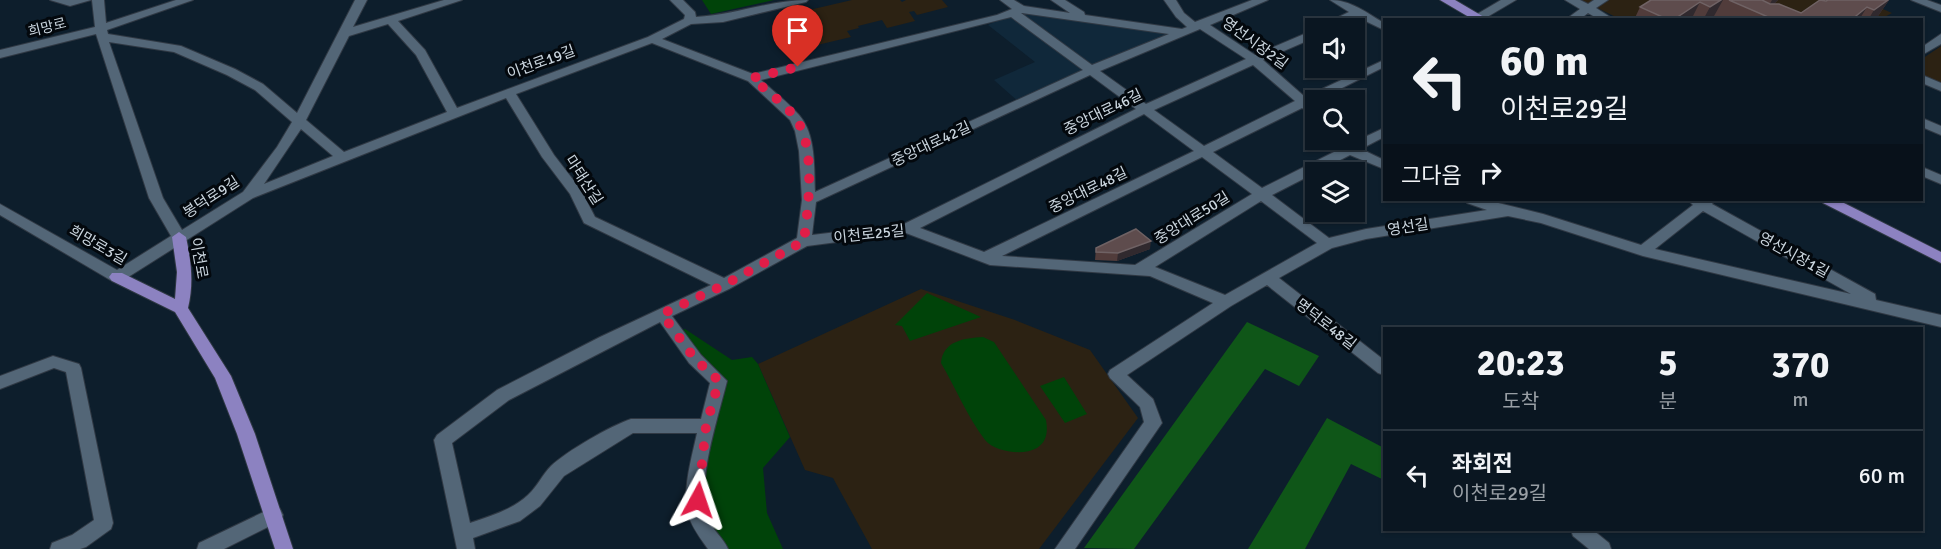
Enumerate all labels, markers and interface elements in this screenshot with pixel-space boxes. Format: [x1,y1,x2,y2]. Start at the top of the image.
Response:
pin [772,5,823,67]
street label: 영선시장2길 [1219,13,1291,73]
icon: arrive [781,14,814,47]
street label: 희망로 [26,15,68,40]
map controls [1305,18,1365,222]
button: sound [1305,18,1365,78]
text: 60 m [1500,36,1589,87]
street label: 이천로19길 [504,41,578,83]
icon: left [1401,42,1479,120]
street label: 중앙대로46길 [1061,85,1145,139]
button: search [1305,90,1365,150]
text: 이천로29길 [1500,93,1629,126]
street label: 중앙대로42길 [889,118,973,170]
street label: 마태산길 [561,152,607,208]
icon: right [1474,156,1507,189]
button: layers [1305,162,1365,222]
text: 그다음 [1401,162,1462,189]
street label: 중앙대로48길 [1046,163,1130,217]
street label: 봉덕로9길 [180,172,242,222]
street label: 중앙대로50길 [1151,188,1233,248]
street label: 영선길 [1386,215,1430,239]
street label: 희망로3길 [66,221,130,269]
street label: 이천로25길 [833,221,905,247]
street label: 영선시장1길 [1756,228,1832,282]
street label: 이천로 [187,236,211,280]
street label: 명덕로48길 [1292,295,1360,353]
text: 20:23 [1476,341,1565,386]
text: 5 [1658,341,1678,386]
text: 370 [1771,343,1830,388]
text: m [1792,387,1808,412]
text: 도착 [1502,389,1539,414]
text: 분 [1659,389,1677,414]
text: 좌회전 [1452,450,1513,477]
icon: left [1401,459,1434,492]
text: 60 m [1859,462,1905,489]
position arrow [666,468,730,532]
text: 이천로29길 [1452,481,1547,506]

